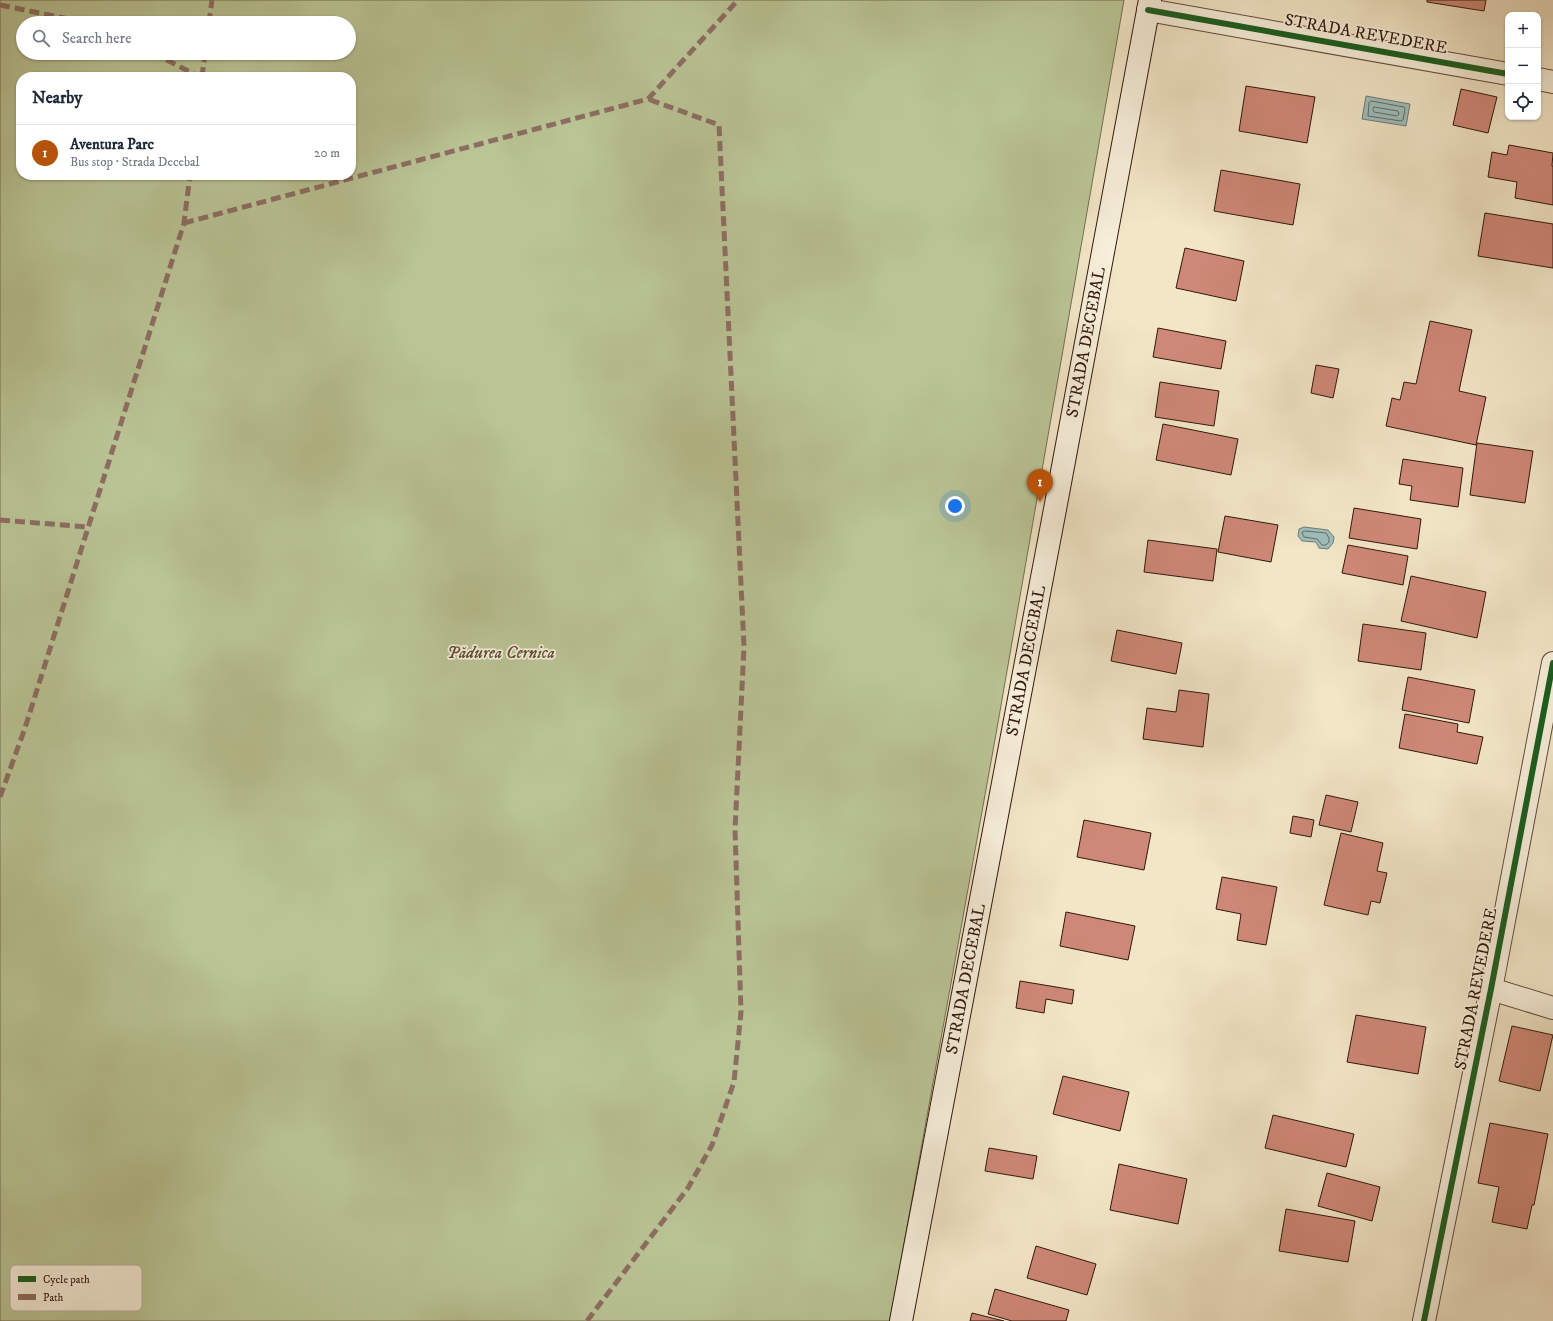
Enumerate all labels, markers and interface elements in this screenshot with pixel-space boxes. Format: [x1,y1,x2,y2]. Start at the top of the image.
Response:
street label: STRADA REVEDERE [1283,9,1449,59]
map controls [1505,12,1541,120]
button: + [1505,12,1541,48]
search box [16,16,356,60]
icon: search [30,27,52,49]
text: Search here [62,29,131,48]
button: − [1505,48,1541,84]
button: locate [1505,84,1541,120]
text: Nearby [32,87,82,109]
text: Aventura Parc [70,135,154,154]
text: 1 [43,145,47,161]
text: 20 m [314,145,340,161]
text: Bus stop · Strada Decebal [70,154,199,170]
street label: STRADA DECEBAL [1061,265,1111,419]
pin: 1 [1027,469,1053,502]
your location [945,496,965,516]
street label: STRADA DECEBAL [1001,584,1051,738]
park label: Pădurea Cernica [447,642,555,664]
street label: STRADA DECEBAL [941,902,991,1056]
street label: STRADA REVEDERE [1449,906,1503,1072]
legend [10,1265,142,1311]
text: Cycle path [43,1273,90,1287]
text: Path [43,1291,64,1305]

